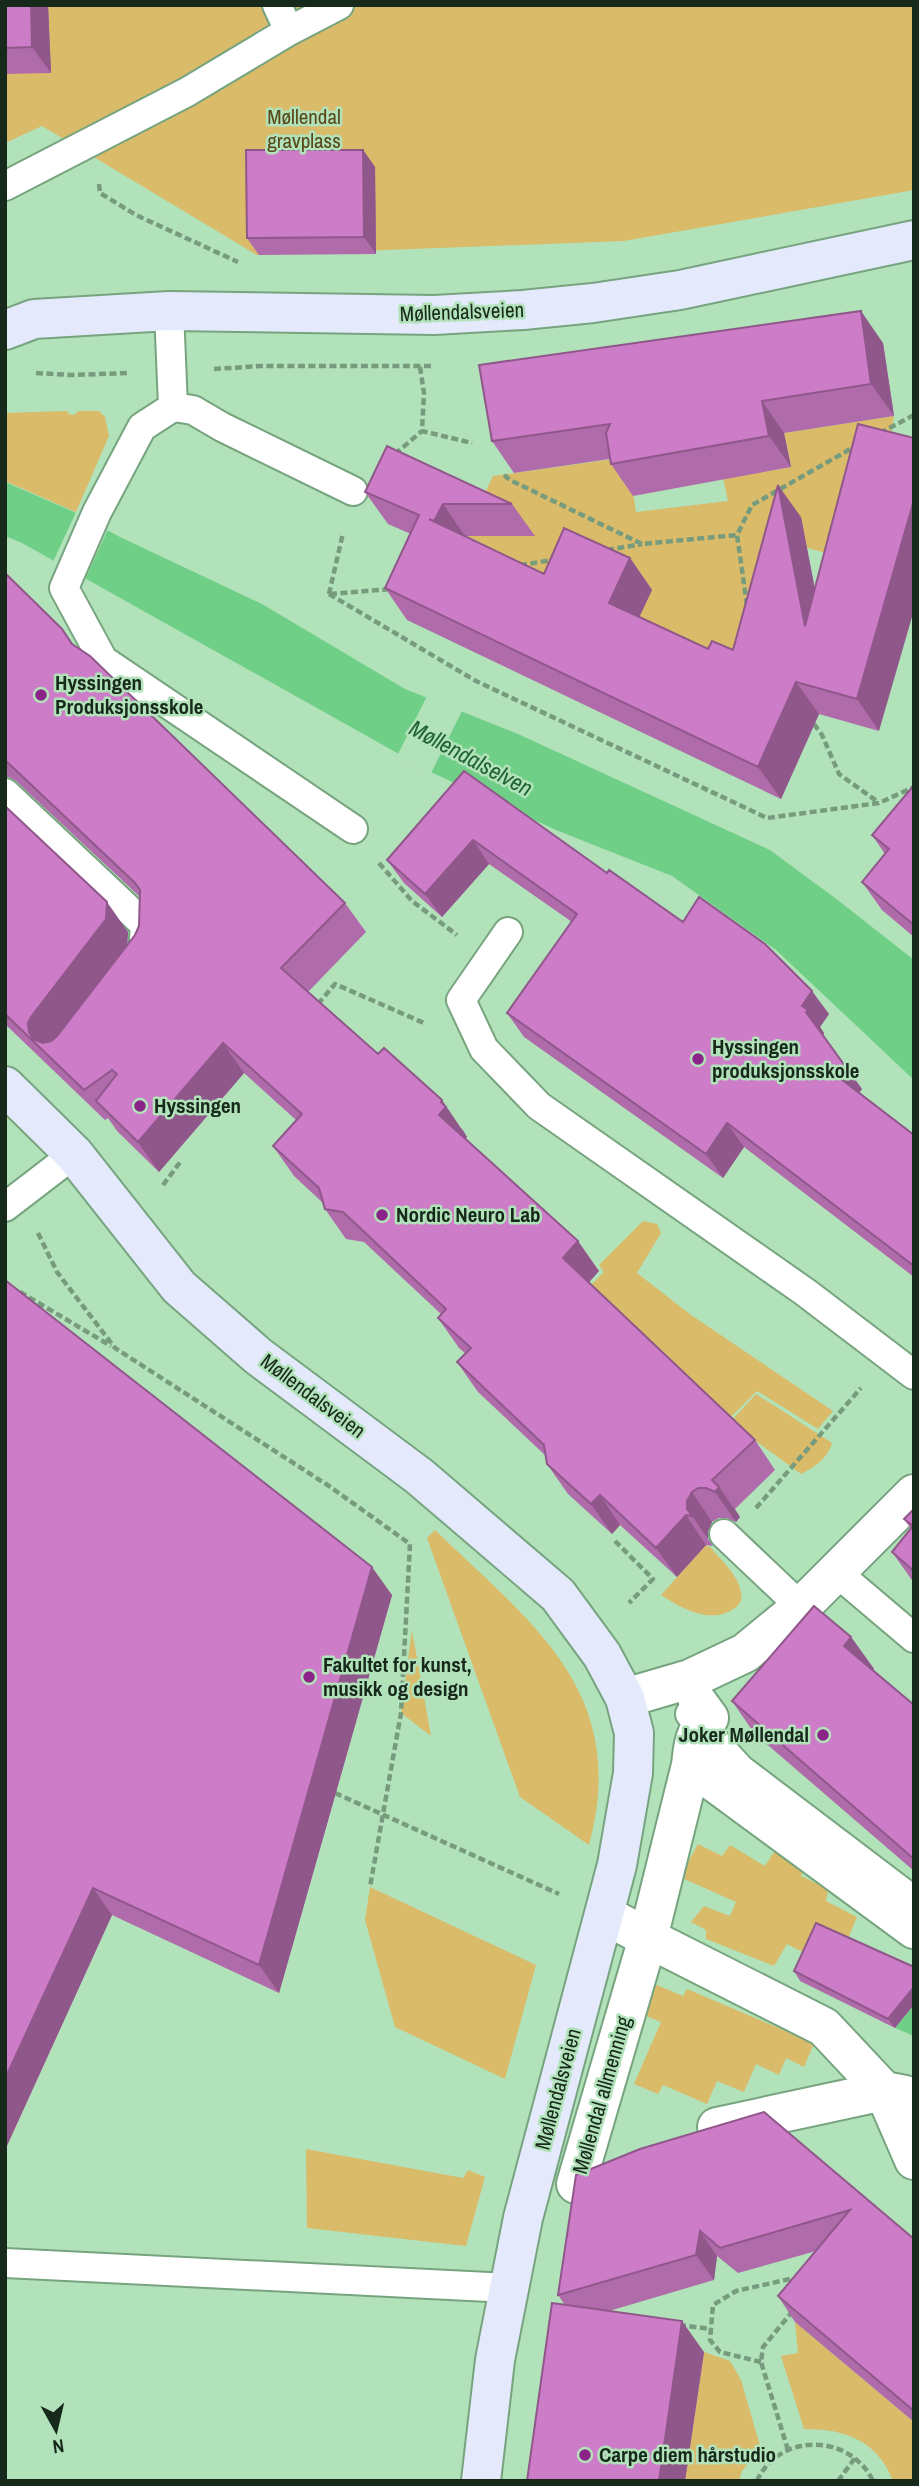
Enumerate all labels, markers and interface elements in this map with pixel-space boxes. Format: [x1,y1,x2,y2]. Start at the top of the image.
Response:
park label: Møllendal gravplass [267,102,341,155]
street label: Møllendalsveien [399,295,525,328]
place label: Hyssingen Produksjonsskole [55,668,203,721]
marker: Hyssingen Produksjonsskole [33,687,49,703]
water label: Møllendalselven [404,712,538,803]
place label: Hyssingen produksjonsskole [712,1032,859,1085]
marker: Hyssingen produksjonsskole [690,1051,706,1067]
place label: Hyssingen [154,1091,241,1120]
marker: Hyssingen [132,1098,148,1114]
place label: Nordic Neuro Lab [396,1200,540,1229]
marker: Nordic Neuro Lab [374,1207,390,1223]
street label: Møllendalsveien [255,1347,372,1445]
place label: Fakultet for kunst, musikk og design [323,1650,471,1703]
marker: Fakultet for kunst, musikk og design [301,1669,317,1685]
place label: Joker Møllendal [679,1720,809,1749]
marker: Joker Møllendal [815,1727,831,1743]
street label: Møllendal allmenning [565,2012,638,2177]
street label: Møllendalsveien [527,2025,588,2153]
north arrow [21,2395,91,2465]
text: N [51,2433,66,2460]
place label: Carpe diem hårstudio [599,2440,776,2469]
marker: Carpe diem hårstudio [577,2447,593,2463]

